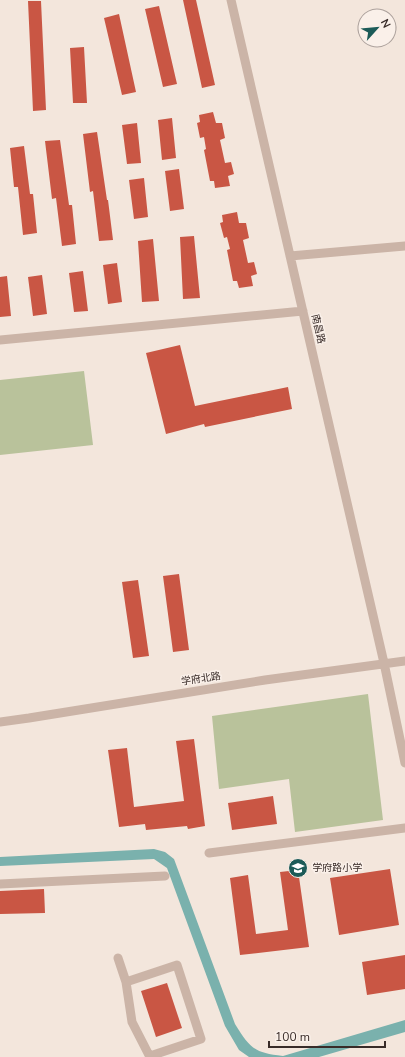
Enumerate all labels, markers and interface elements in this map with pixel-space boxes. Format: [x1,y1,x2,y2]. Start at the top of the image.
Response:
north arrow [357,8,397,48]
text: N [377,17,394,31]
street label: 南昌路 [308,313,328,345]
street label: 学府北路 [180,669,222,689]
school or university icon: 学府路小学 [287,857,309,879]
place label: 学府路小学 [312,861,362,875]
scale bar [269,1023,385,1049]
text: 100 m [275,1029,310,1045]

